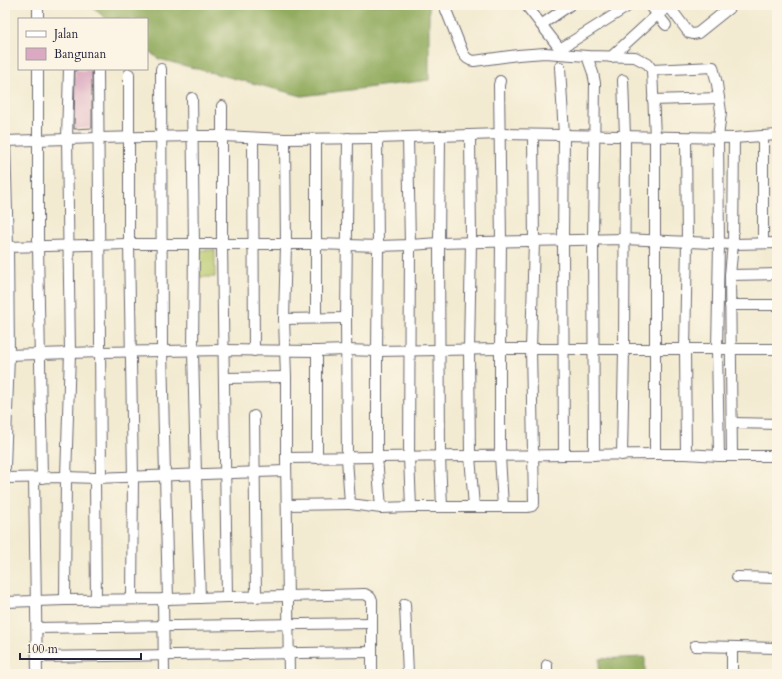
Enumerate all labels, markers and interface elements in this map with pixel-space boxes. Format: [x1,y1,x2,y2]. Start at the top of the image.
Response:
legend [18,18,148,70]
text: Jalan [52,26,78,42]
text: Bangunan [54,46,106,62]
scale bar [20,635,141,661]
text: 100 m [26,641,59,657]

